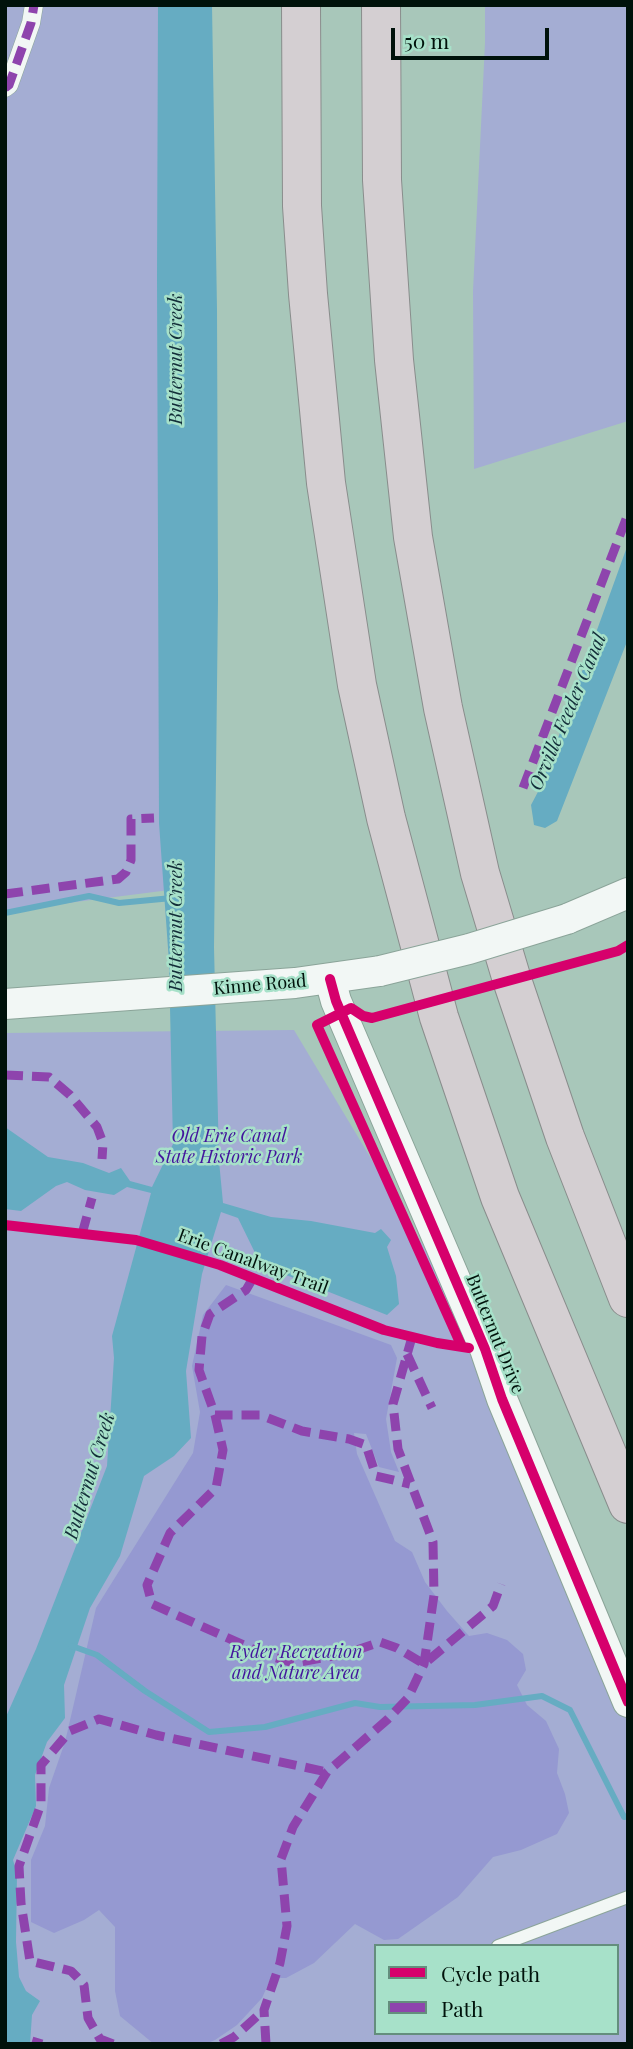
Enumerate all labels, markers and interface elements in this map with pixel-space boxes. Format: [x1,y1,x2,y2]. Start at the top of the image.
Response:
scale bar [395,14,552,58]
text: 50 m [404,26,449,54]
water label: Butternut Creek [165,293,187,425]
water label: Orville Feeder Canal [525,630,611,794]
water label: Butternut Creek [165,860,187,992]
street label: Kinne Road [213,970,307,1000]
park label: Old Erie Canal State Historic Park [156,1125,302,1168]
street label: Erie Canalway Trail [175,1225,331,1299]
street label: Butternut Drive [461,1271,529,1397]
water label: Butternut Creek [60,1410,120,1542]
park label: Ryder Recreation and Nature Area [230,1641,362,1684]
legend [374,1944,619,2035]
text: Cycle path [441,1959,540,1987]
text: Path [441,1994,483,2022]

